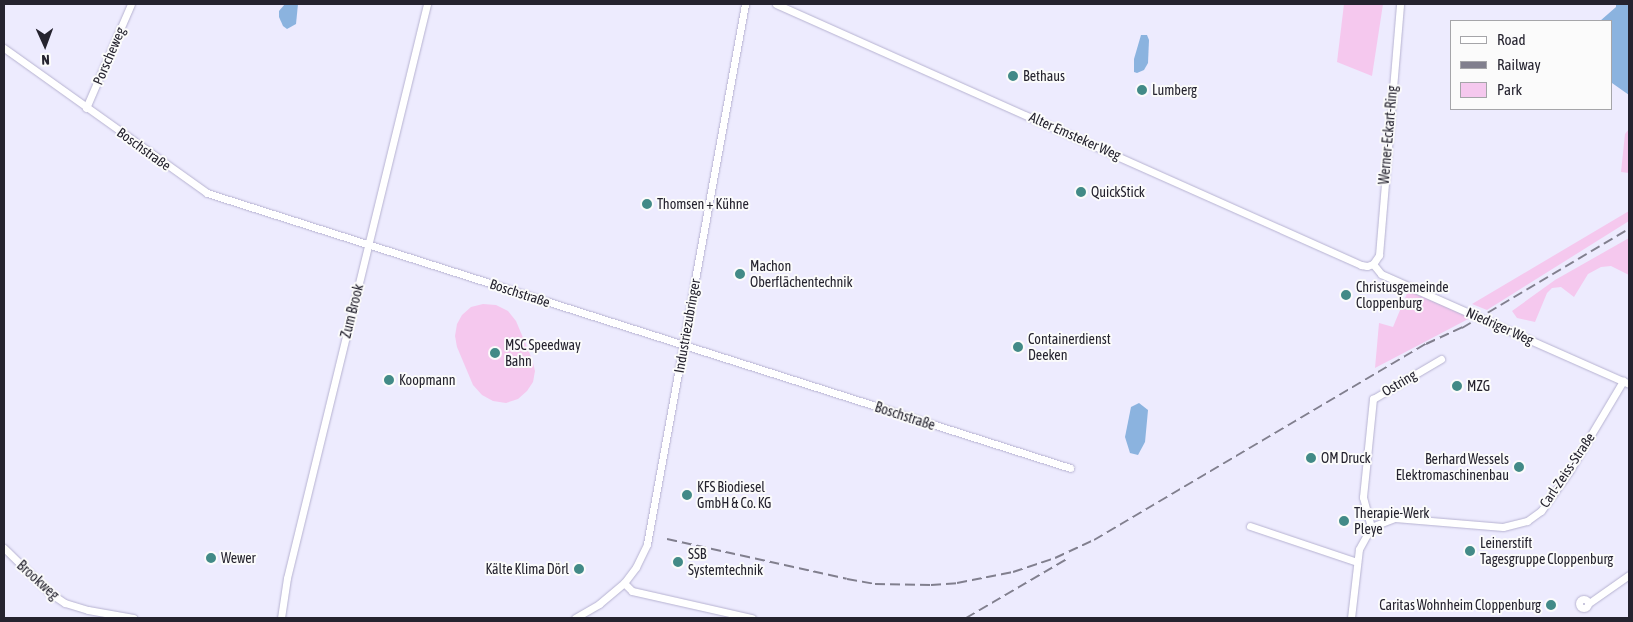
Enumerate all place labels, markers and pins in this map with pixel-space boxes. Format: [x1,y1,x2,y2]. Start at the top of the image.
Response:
place label: Bethaus [1023,68,1065,84]
marker: Bethaus [1007,70,1019,82]
place label: Lumberg [1152,82,1197,98]
marker: Lumberg [1136,84,1148,96]
place label: QuickStick [1091,184,1145,200]
marker: QuickStick [1075,186,1087,198]
place label: Thomsen + Kühne [657,196,749,212]
marker: Thomsen + Kühne [641,198,653,210]
place label: Machon Oberflächentechnik [750,258,853,290]
marker: Machon Oberflächentechnik [734,268,746,280]
place label: Christusgemeinde Cloppenburg [1356,279,1449,312]
marker: Christusgemeinde Cloppenburg [1340,289,1352,301]
place label: Containerdienst Deeken [1028,331,1111,364]
place label: MSC Speedway Bahn [505,337,581,370]
marker: Containerdienst Deeken [1012,341,1024,353]
marker: MSC Speedway Bahn [489,347,501,359]
place label: Koopmann [399,372,456,388]
marker: Koopmann [383,374,395,386]
place label: MZG [1467,378,1490,394]
marker: MZG [1451,380,1463,392]
place label: OM Druck [1321,450,1371,466]
place label: Berhard Wessels Elektromaschinenbau [1396,451,1509,484]
marker: OM Druck [1305,452,1317,464]
marker: Berhard Wessels Elektromaschinenbau [1513,461,1525,473]
place label: KFS Biodiesel GmbH & Co. KG [697,479,772,512]
marker: KFS Biodiesel GmbH & Co. KG [681,489,693,501]
place label: Therapie-Werk Pleye [1354,505,1429,538]
marker: Therapie-Werk Pleye [1338,515,1350,527]
place label: Leinerstift Tagesgruppe Cloppenburg [1480,535,1613,568]
marker: Leinerstift Tagesgruppe Cloppenburg [1464,545,1476,557]
place label: SSB Systemtechnik [688,546,763,578]
place label: Wewer [221,550,256,566]
marker: Wewer [205,552,217,564]
marker: SSB Systemtechnik [672,556,684,568]
place label: Kälte Klima Dörl [485,561,569,577]
marker: Kälte Klima Dörl [573,563,585,575]
place label: Caritas Wohnheim Cloppenburg [1379,597,1541,613]
marker: Caritas Wohnheim Cloppenburg [1545,599,1557,611]

